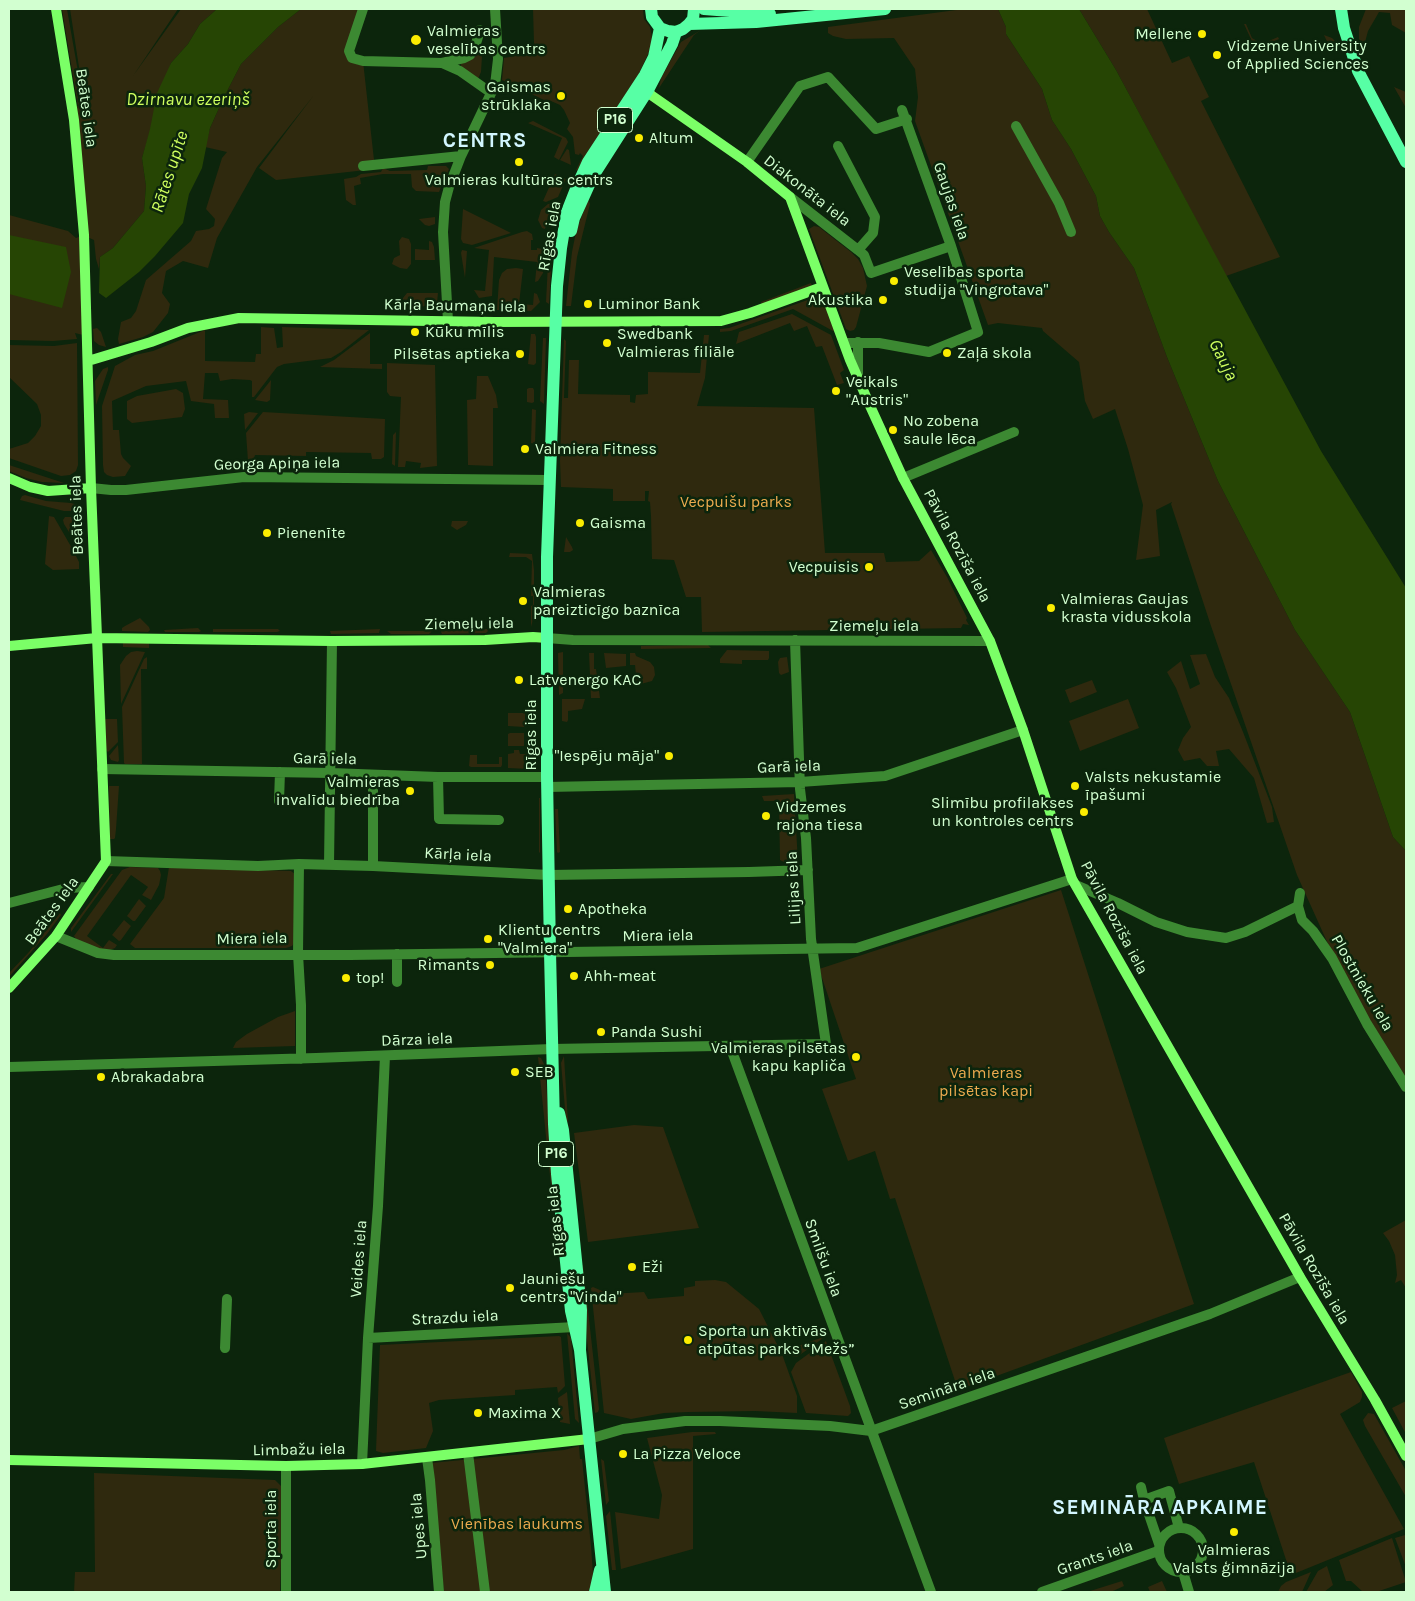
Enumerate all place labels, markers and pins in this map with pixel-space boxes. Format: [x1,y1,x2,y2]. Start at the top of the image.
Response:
place label: Valmieras veselības centrs [427,21,546,59]
place label: Mellene [1135,24,1192,44]
marker: Mellene [1196,28,1208,40]
marker: Valmieras veselības centrs [409,33,423,47]
place label: Vidzeme University of Applied Sciences [1227,36,1369,74]
marker: Vidzeme University of Applied Sciences [1211,49,1223,61]
place label: Gaismas strūklaka [481,77,551,115]
marker: Gaismas strūklaka [555,90,567,102]
place label: Altum [649,128,693,148]
marker: Altum [633,132,645,144]
marker: Valmieras kultūras centrs [513,156,525,168]
place label: Valmieras kultūras centrs [425,170,613,190]
place label: Veselības sporta studija "Vingrotava" [904,262,1048,300]
marker: Veselības sporta studija "Vingrotava" [888,275,900,287]
place label: Akustika [808,290,873,310]
place label: Luminor Bank [598,294,700,314]
marker: Akustika [877,294,889,306]
marker: Luminor Bank [582,298,594,310]
place label: Kūku mīlis [425,322,504,342]
place label: Swedbank Valmieras filiāle [617,324,735,362]
marker: Kūku mīlis [409,326,421,338]
marker: Swedbank Valmieras filiāle [601,337,613,349]
place label: Zaļā skola [957,343,1032,363]
place label: Pilsētas aptieka [393,344,510,364]
marker: Zaļā skola [941,347,953,359]
marker: Pilsētas aptieka [514,348,526,360]
place label: Veikals "Austris" [846,372,908,410]
marker: Veikals "Austris" [830,385,842,397]
place label: No zobena saule lēca [903,411,979,449]
marker: No zobena saule lēca [887,424,899,436]
place label: Valmiera Fitness [535,439,657,459]
marker: Valmiera Fitness [519,443,531,455]
place label: Gaisma [590,513,646,533]
marker: Gaisma [574,517,586,529]
place label: Pienenīte [277,523,345,543]
marker: Pienenīte [261,527,273,539]
place label: Vecpuisis [789,557,859,577]
marker: Vecpuisis [863,561,875,573]
place label: Valmieras pareizticīgo baznīca [533,582,680,620]
place label: Valmieras Gaujas krasta vidusskola [1061,589,1191,627]
marker: Valmieras pareizticīgo baznīca [517,595,529,607]
marker: Valmieras Gaujas krasta vidusskola [1045,602,1057,614]
place label: Latvenergo KAC [529,670,641,690]
marker: Latvenergo KAC [513,674,525,686]
place label: "Iespēju māja" [554,746,659,766]
marker: "Iespēju māja" [663,750,675,762]
place label: Valsts nekustamie īpašumi [1085,767,1221,805]
place label: Valmieras invalīdu biedrība [276,772,400,810]
marker: Valsts nekustamie īpašumi [1069,780,1081,792]
marker: Valmieras invalīdu biedrība [404,785,416,797]
place label: Slimību profilakses un kontroles centrs [931,793,1074,831]
place label: Vidzemes rajona tiesa [776,797,863,835]
marker: Slimību profilakses un kontroles centrs [1078,806,1090,818]
marker: Vidzemes rajona tiesa [760,810,772,822]
place label: Apotheka [578,899,647,919]
marker: Apotheka [562,903,574,915]
place label: Klientu centrs "Valmiera" [498,920,601,958]
marker: Klientu centrs "Valmiera" [482,933,494,945]
place label: Rimants [418,955,480,975]
marker: Rimants [484,959,496,971]
place label: Ahh-meat [584,966,656,986]
place label: top! [356,968,385,988]
marker: Ahh-meat [568,970,580,982]
marker: top! [340,972,352,984]
place label: Panda Sushi [611,1022,703,1042]
marker: Panda Sushi [595,1026,607,1038]
place label: Valmieras pilsētas kapu kapliča [711,1038,846,1076]
marker: Valmieras pilsētas kapu kapliča [850,1051,862,1063]
place label: SEB [525,1062,554,1082]
marker: SEB [509,1066,521,1078]
place label: Abrakadabra [111,1067,204,1087]
marker: Abrakadabra [95,1071,107,1083]
place label: Eži [642,1257,663,1277]
marker: Eži [626,1261,638,1273]
place label: Jauniešu centrs "Vinda" [520,1269,622,1307]
marker: Jauniešu centrs "Vinda" [504,1282,516,1294]
place label: Sporta un aktīvās atpūtas parks “Mežs” [698,1321,855,1359]
marker: Sporta un aktīvās atpūtas parks “Mežs” [682,1334,694,1346]
place label: Maxima X [488,1403,561,1423]
marker: Maxima X [472,1407,484,1419]
place label: La Pizza Veloce [633,1444,741,1464]
marker: La Pizza Veloce [617,1448,629,1460]
marker: Valmieras Valsts ģimnāzija [1228,1526,1240,1538]
place label: Valmieras Valsts ģimnāzija [1173,1540,1295,1578]

